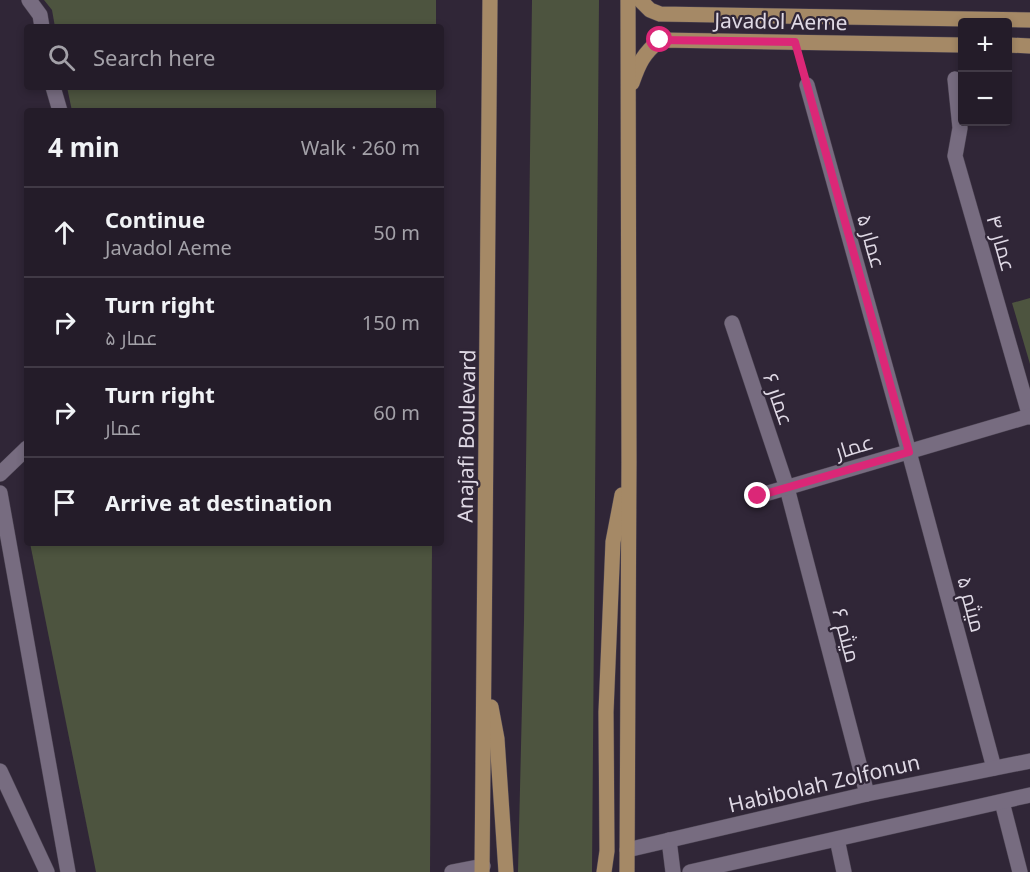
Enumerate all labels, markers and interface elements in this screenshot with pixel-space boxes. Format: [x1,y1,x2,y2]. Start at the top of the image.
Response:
street label: Javadol Aeme [712,6,848,36]
map controls [958,18,1012,126]
button: + [958,18,1012,72]
search box [24,24,444,90]
route start [646,26,672,52]
icon: search [45,41,78,74]
text: Search here [93,42,215,72]
button: − [958,72,1012,126]
text: 4 min [48,129,120,165]
text: Walk · 260 m [301,134,420,161]
text: Continue [105,204,205,234]
street label: عمار ۵ [851,211,893,271]
street label: عمار ۴ [981,211,1023,275]
icon: ahead [48,216,81,249]
text: 50 m [373,219,420,246]
text: Javadol Aeme [105,234,232,261]
text: Turn right [105,289,215,319]
icon: right [48,306,81,339]
text: 150 m [362,309,420,336]
text: عمار ۵ [105,324,158,351]
street label: Anajafi Boulevard [450,349,482,523]
street label: عمار ۶ [757,369,801,429]
text: Turn right [105,379,215,409]
icon: right [48,396,81,429]
text: 60 m [373,399,420,426]
text: عمار [105,414,142,441]
street label: عمار [831,427,876,465]
route end [744,482,770,508]
icon: arrive [48,486,81,519]
text: Arrive at destination [105,487,332,517]
street label: میثم ۵ [950,573,993,635]
street label: میثم ۶ [825,605,868,666]
street label: Habibolah Zolfonun [725,747,923,819]

